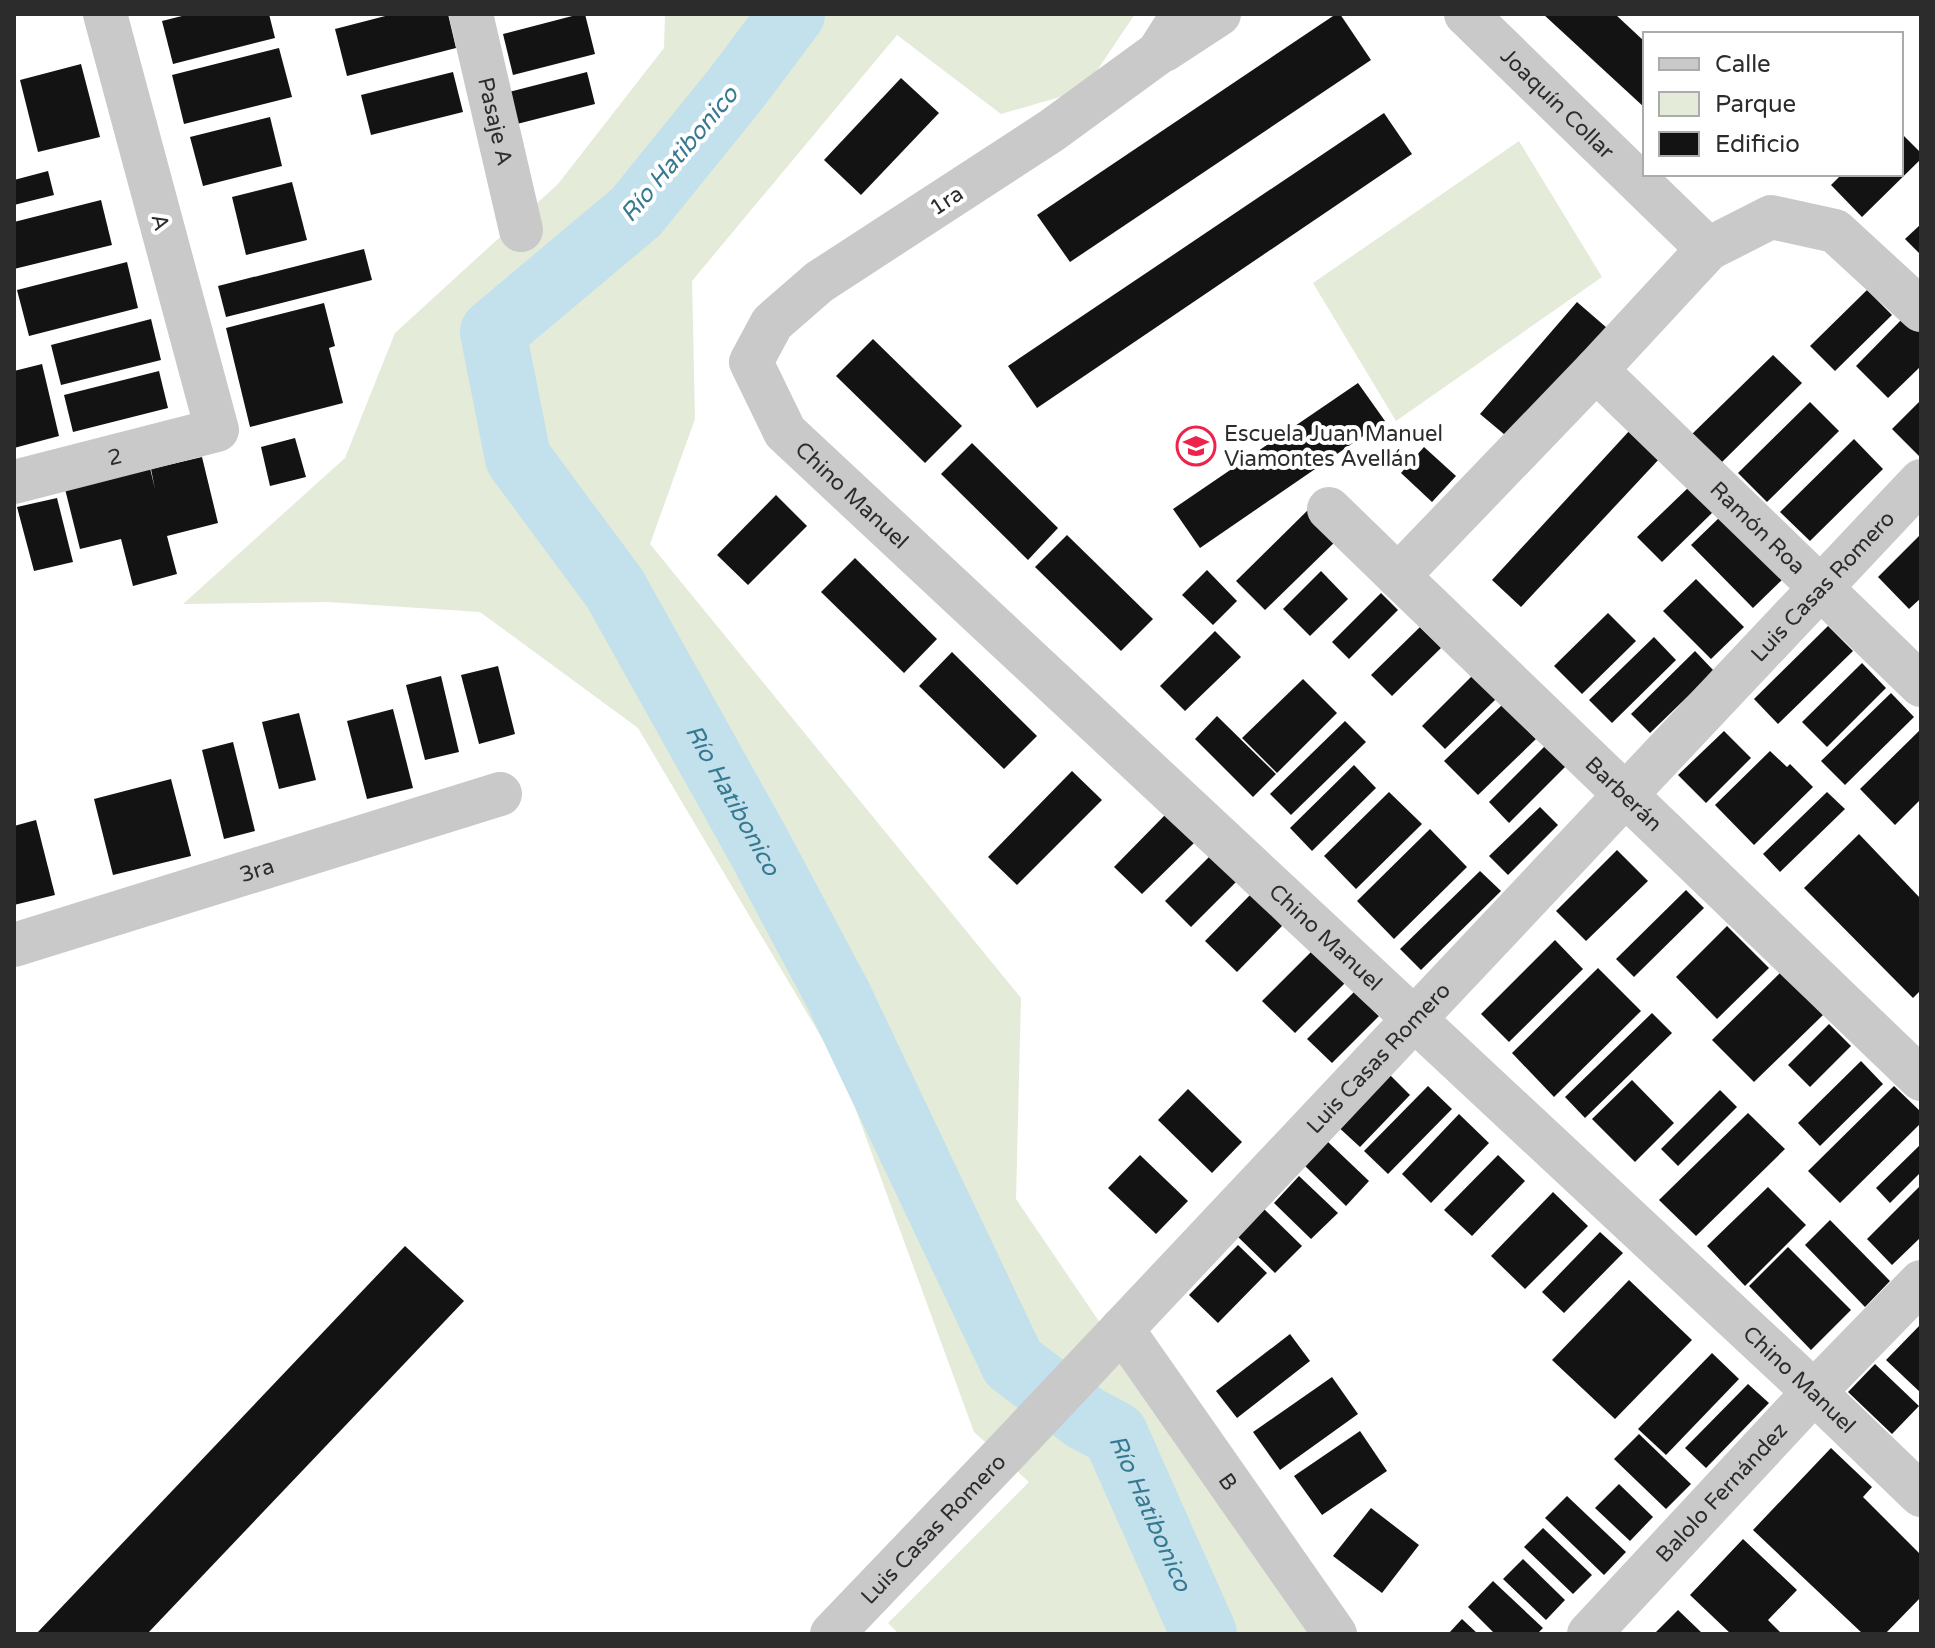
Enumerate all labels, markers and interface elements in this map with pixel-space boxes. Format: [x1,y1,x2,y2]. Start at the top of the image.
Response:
legend [1643,32,1903,176]
street label: Joaquín Collar [1495,43,1620,165]
text: Calle [1715,50,1771,79]
street label: Pasaje A [472,75,518,168]
water label: Río Hatibonico [614,80,745,228]
text: Parque [1715,90,1796,119]
text: Edificio [1715,130,1800,159]
street label: 1ra [925,181,968,221]
street label: A [145,211,175,234]
place label: Escuela Juan Manuel Viamontes Avellán [1224,421,1443,472]
school or university icon: Escuela Juan Manuel Viamontes Avellán [1175,425,1217,467]
street label: Chino Manuel [790,436,913,554]
street label: 2 [105,443,125,471]
street label: Ramón Roa [1705,476,1811,580]
street label: Luis Casas Romero [1746,506,1900,667]
water label: Río Hatibonico [679,720,786,882]
street label: Barberán [1580,751,1667,837]
street label: 3ra [236,853,277,888]
street label: Chino Manuel [1263,879,1387,996]
street label: Luis Casas Romero [1301,977,1456,1139]
street label: Chino Manuel [1737,1321,1861,1439]
street label: Balolo Fernández [1651,1417,1793,1568]
water label: Río Hatibonico [1102,1430,1198,1597]
street label: Luis Casas Romero [856,1449,1012,1610]
street label: B [1213,1468,1243,1496]

